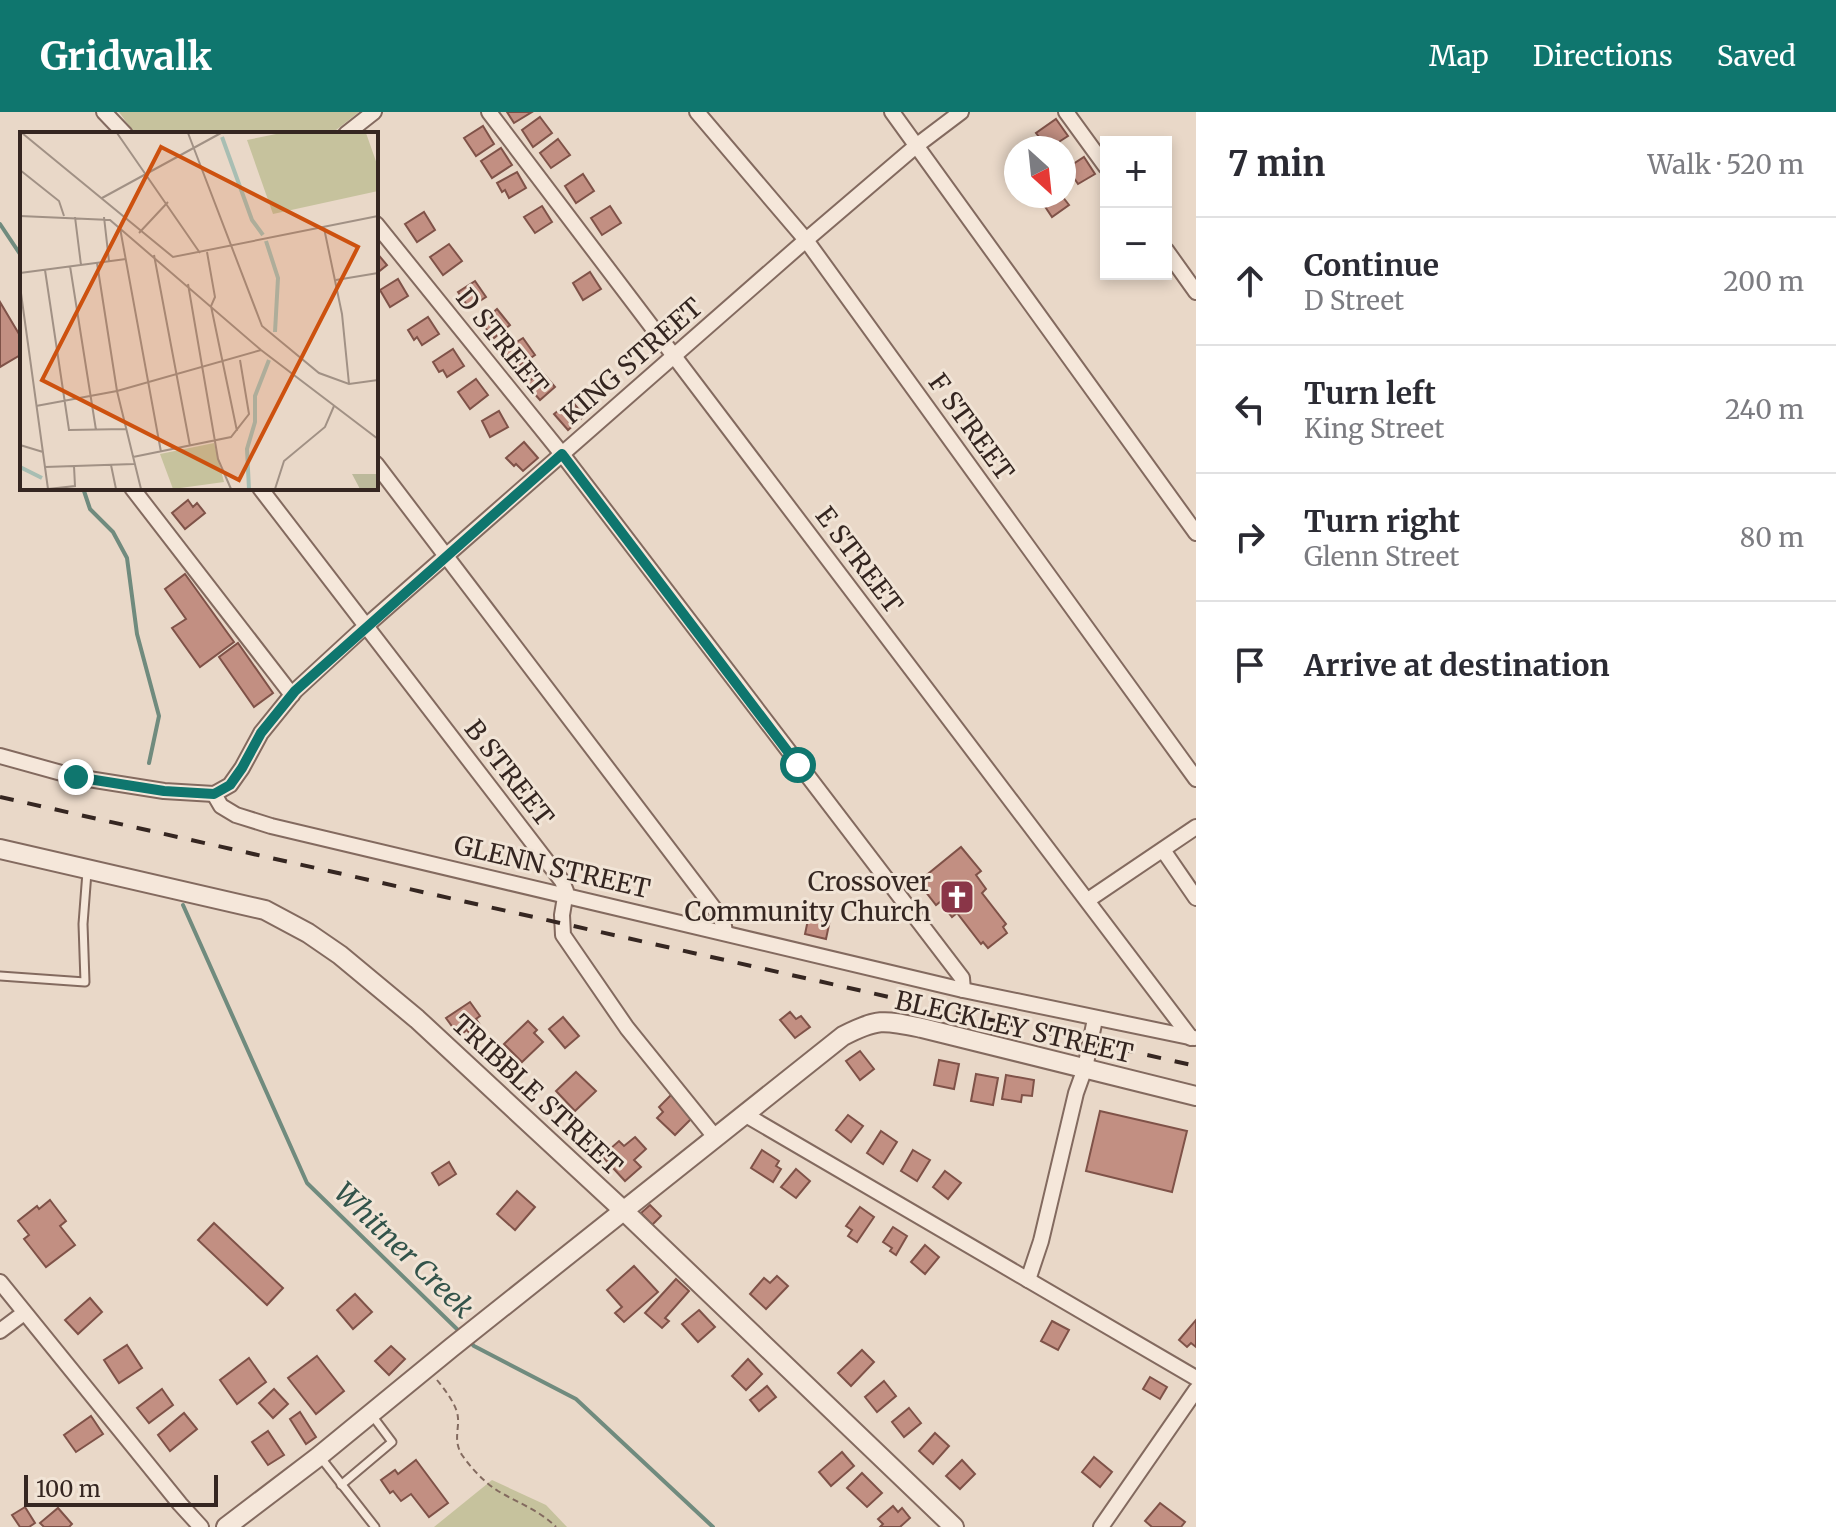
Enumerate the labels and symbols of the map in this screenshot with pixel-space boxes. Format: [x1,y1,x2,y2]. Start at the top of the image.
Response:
inset map [20,132,378,490]
north arrow [1004,136,1076,208]
street label: D STREET [449,282,555,402]
street label: KING STREET [554,290,709,431]
street label: F STREET [921,367,1021,487]
street label: E STREET [809,500,910,620]
street label: B STREET [458,713,561,832]
route start [780,747,816,783]
route end [58,759,94,795]
street label: GLENN STREET [451,828,653,905]
place label: Crossover Community Church [685,865,931,928]
church icon: Crossover Community Church [938,878,976,916]
street label: BLECKLEY STREET [892,983,1136,1070]
street label: TRIBBLE STREET [445,1007,629,1182]
water label: Whitner Creek [327,1174,481,1326]
scale bar [24,1471,218,1507]

